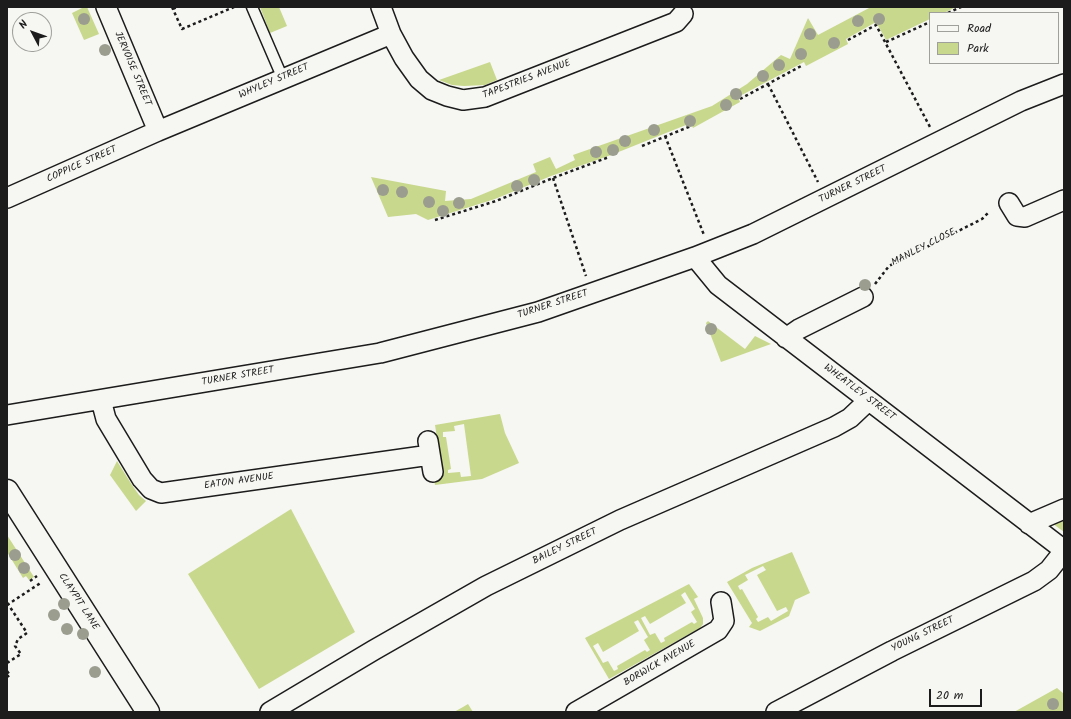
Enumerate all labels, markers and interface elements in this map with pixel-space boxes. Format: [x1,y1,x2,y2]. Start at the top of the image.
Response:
north arrow [12,12,52,52]
legend [929,12,1059,64]
text: N [15,16,33,33]
text: Road [967,19,991,38]
street label: JERVOISE STREET [111,30,153,108]
text: Park [967,39,989,58]
street label: TAPESTRIES AVENUE [481,58,573,102]
street label: WHYLEY STREET [237,62,311,102]
street label: COPPICE STREET [45,144,119,186]
street label: TURNER STREET [817,164,889,206]
street label: MANLEY CLOSE [890,227,958,269]
street label: TURNER STREET [516,288,590,322]
street label: WHEATLEY STREET [821,362,897,424]
street label: TURNER STREET [201,365,275,389]
street label: EATON AVENUE [203,471,275,493]
street label: BAILEY STREET [531,526,599,568]
street label: CLAYPIT LANE [55,571,101,633]
street label: YOUNG STREET [890,615,956,655]
street label: BORWICK AVENUE [622,639,698,689]
scale bar [931,681,984,707]
text: 20 m [936,686,963,705]

